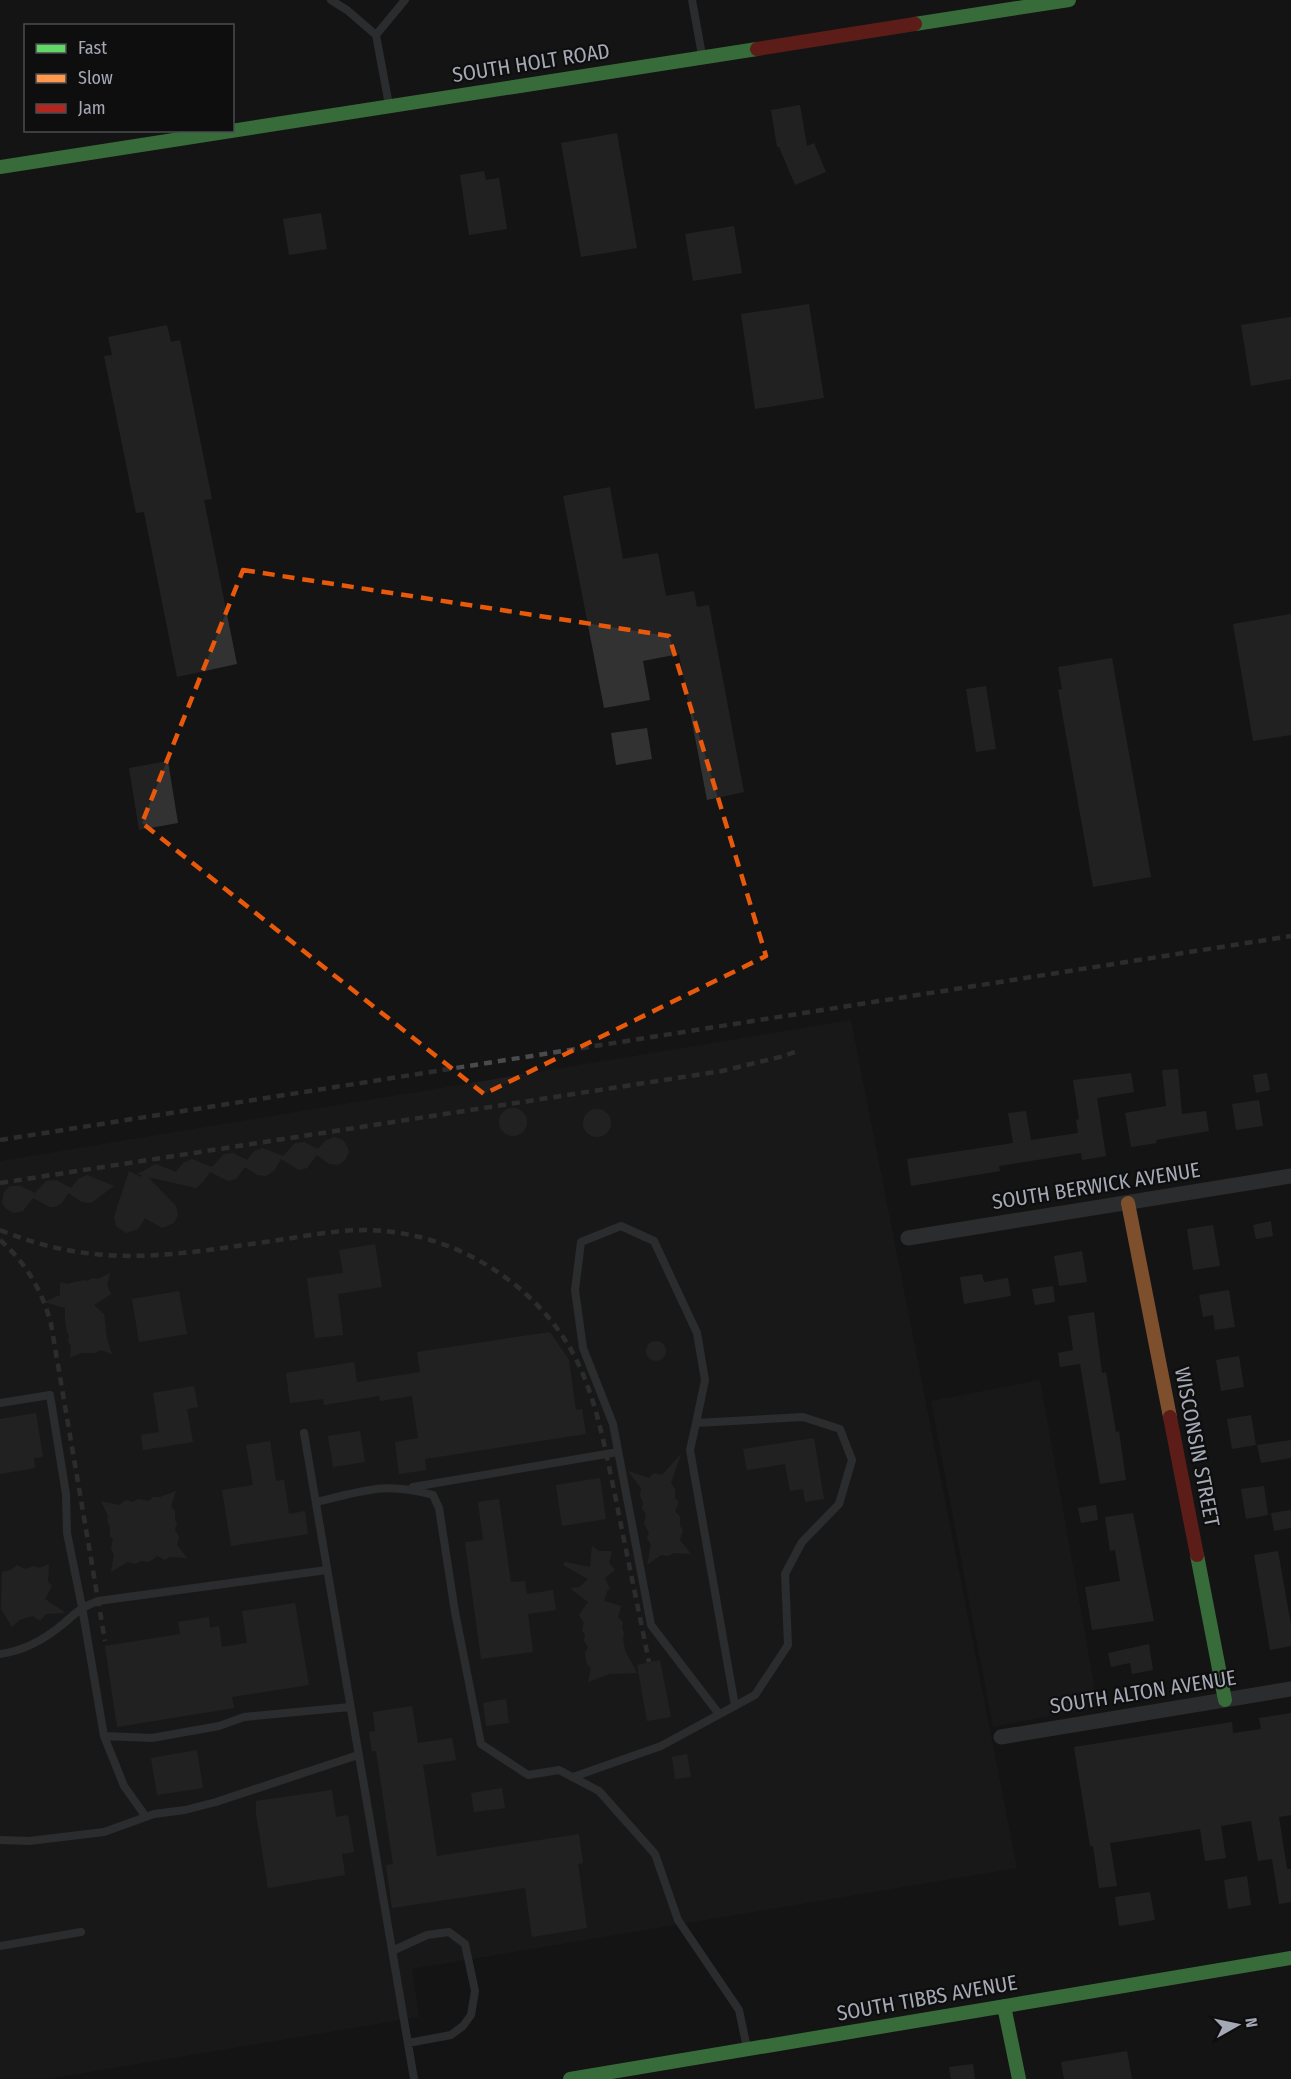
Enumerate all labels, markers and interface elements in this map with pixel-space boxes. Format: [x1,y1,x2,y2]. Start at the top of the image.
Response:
legend [24,24,234,132]
text: Fast [78,37,107,59]
street label: SOUTH HOLT ROAD [450,38,612,88]
text: Slow [78,67,113,89]
text: Jam [78,97,106,119]
street label: SOUTH BERWICK AVENUE [990,1157,1202,1215]
street label: WISCONSIN STREET [1169,1365,1225,1529]
street label: SOUTH ALTON AVENUE [1048,1664,1238,1720]
street label: SOUTH TIBBS AVENUE [835,1969,1019,2027]
north arrow [1207,1995,1267,2055]
text: N [1241,2017,1261,2029]

